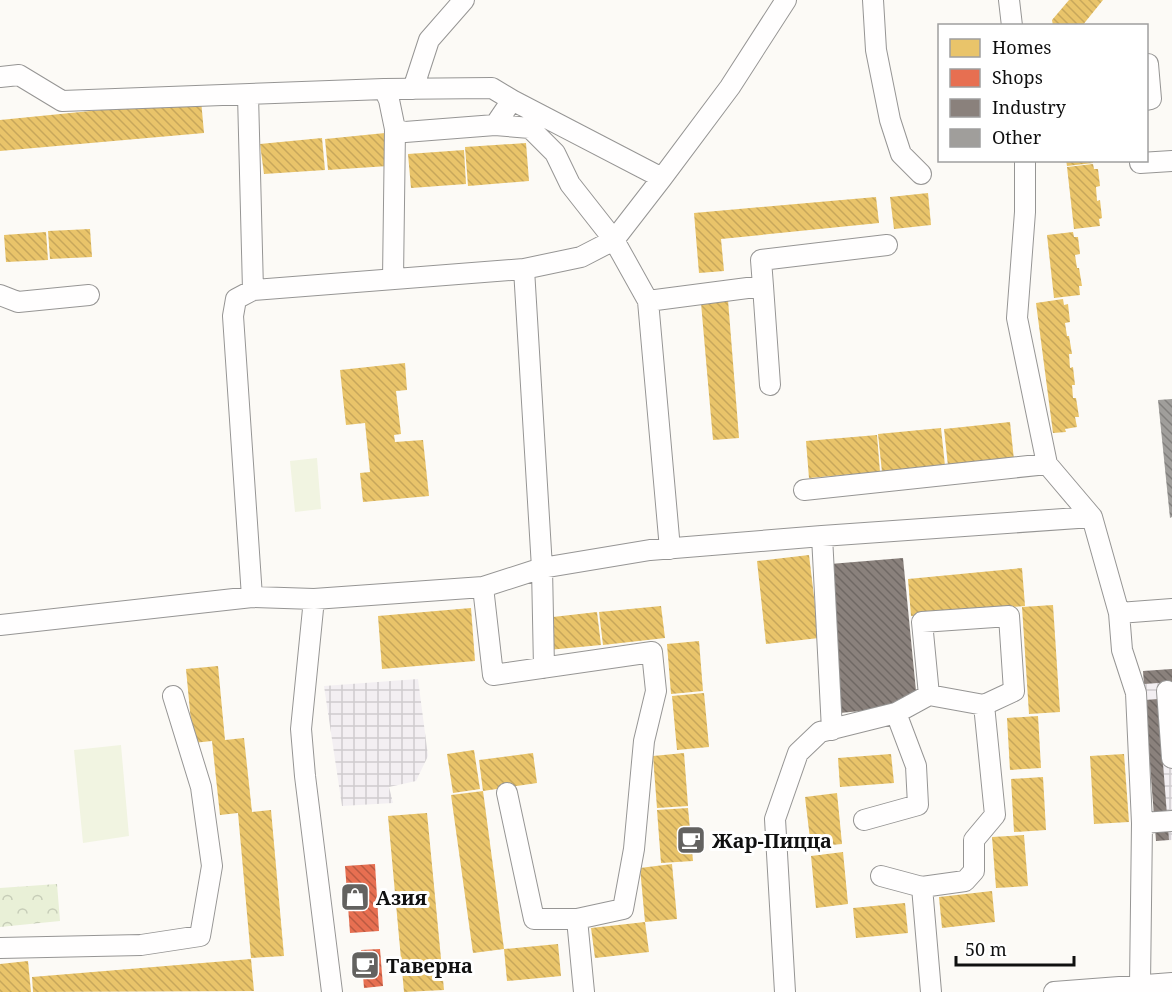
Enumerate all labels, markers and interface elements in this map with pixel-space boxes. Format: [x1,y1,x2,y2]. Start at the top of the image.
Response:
legend [938,24,1148,162]
text: Homes [992,35,1051,59]
text: Shops [992,65,1043,89]
text: Industry [992,95,1067,119]
text: Other [992,125,1042,149]
cafe icon: Жар-Пицца [675,824,707,856]
place label: Жар-Пицца [712,827,832,854]
shop icon: Азия [339,881,371,913]
place label: Азия [376,884,427,911]
scale bar [956,929,1074,967]
text: 50 m [965,937,1007,961]
cafe icon: Таверна [349,949,381,981]
place label: Таверна [386,952,473,979]

